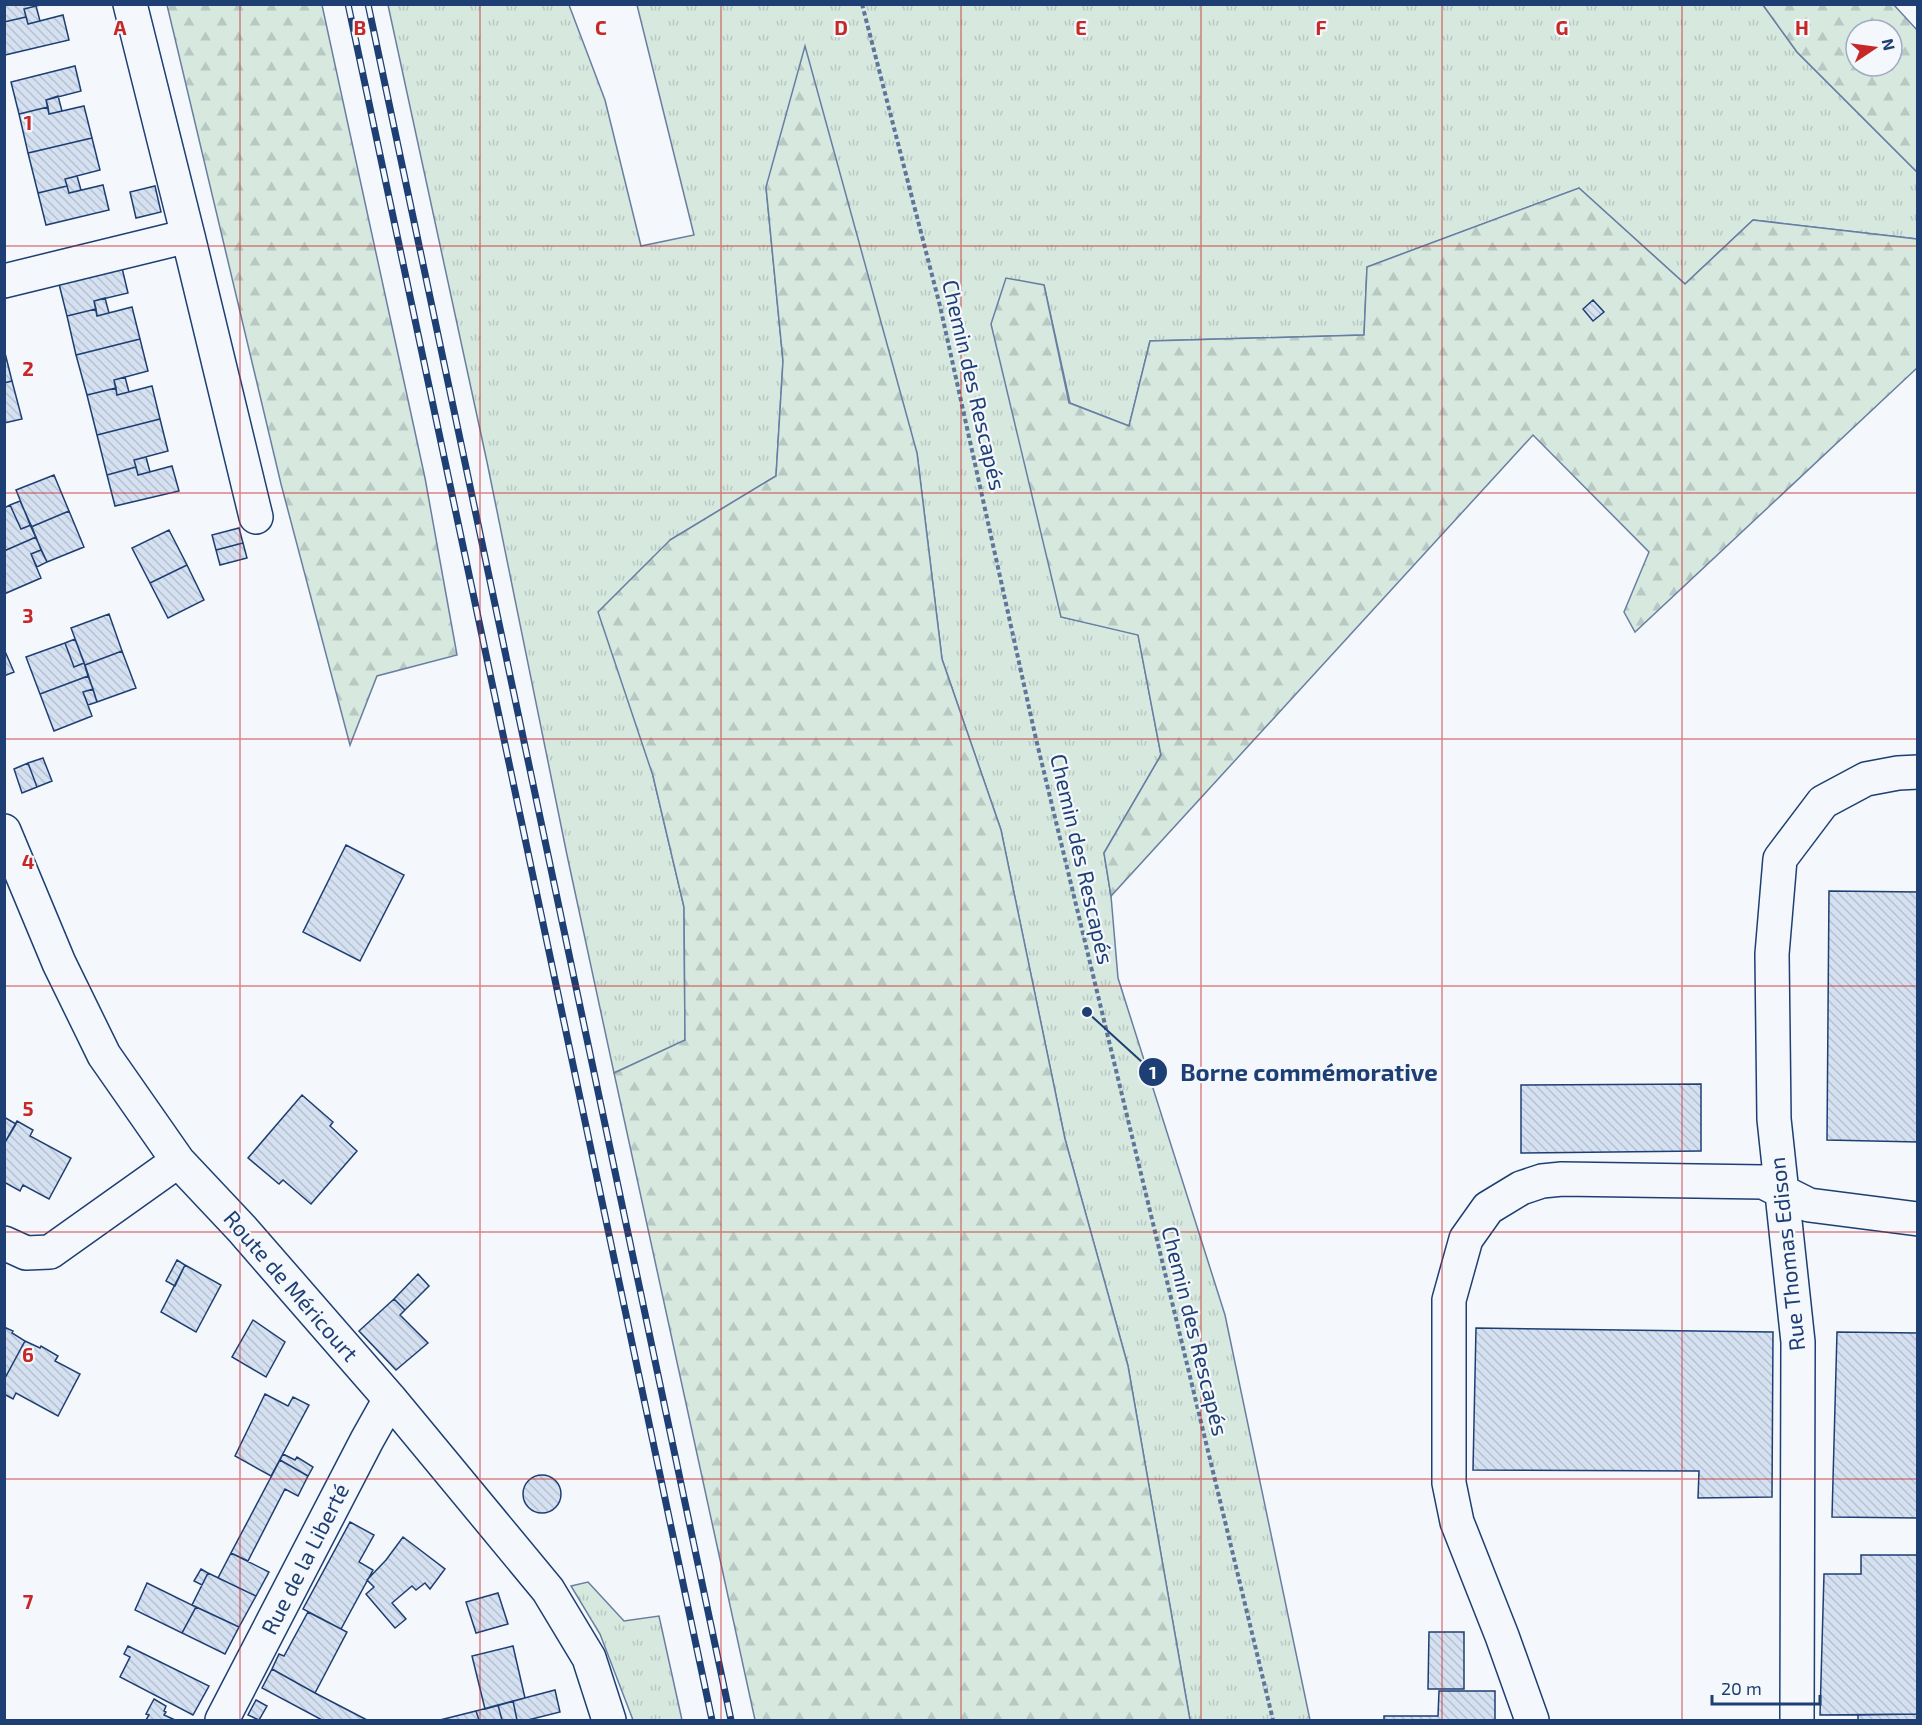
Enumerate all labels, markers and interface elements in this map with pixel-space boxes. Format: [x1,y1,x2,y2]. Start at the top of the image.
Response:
text: A [113,15,127,39]
text: B [354,15,366,39]
text: C [595,15,607,39]
text: D [834,15,848,39]
text: E [1075,15,1087,39]
text: F [1315,15,1327,39]
text: G [1556,15,1568,39]
text: H [1795,15,1809,39]
north arrow [1844,18,1904,78]
text: N [1879,37,1900,52]
text: 1 [24,110,32,134]
street label: Chemin des Rescapés [938,277,1012,493]
text: 2 [22,356,34,380]
text: 3 [22,603,34,627]
street label: Chemin des Rescapés [1046,751,1120,967]
text: 4 [22,849,35,873]
callout: Borne commémorative [1138,1051,1450,1093]
text: Borne commémorative [1180,1057,1438,1086]
text: 1 [1149,1061,1157,1083]
text: 5 [22,1096,34,1120]
street label: Rue Thomas Edison [1763,1156,1809,1352]
street label: Route de Méricourt [219,1205,364,1366]
street label: Chemin des Rescapés [1157,1223,1235,1438]
text: 6 [22,1342,34,1366]
street label: Rue de la Liberté [255,1479,353,1638]
text: 7 [23,1589,34,1613]
scale bar [1712,1668,1820,1706]
text: 20 m [1721,1677,1762,1699]

